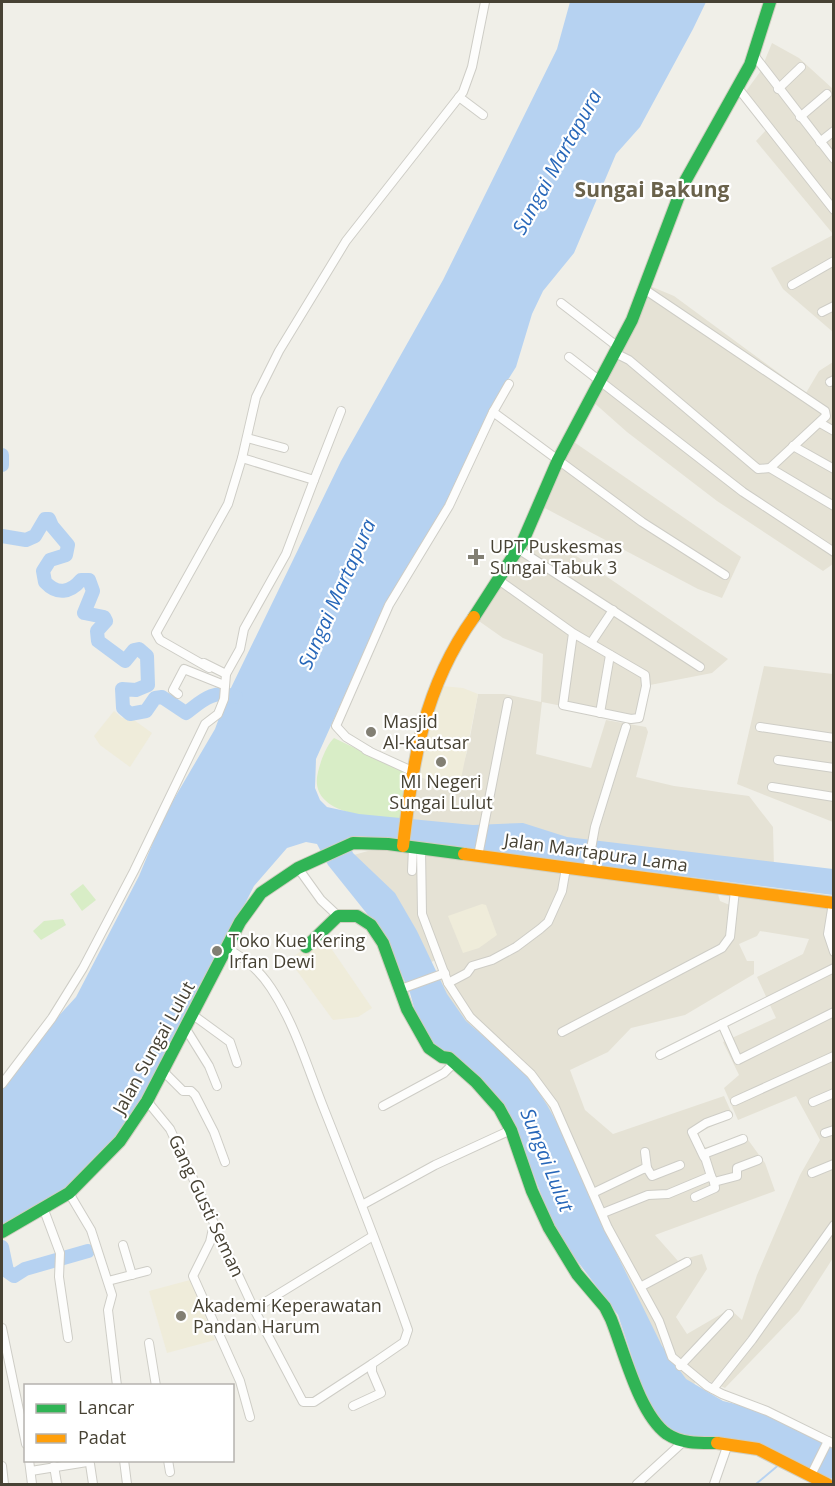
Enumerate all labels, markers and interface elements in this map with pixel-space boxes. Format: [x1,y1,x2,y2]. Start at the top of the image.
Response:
water label: Sungai Martapura [506,85,607,239]
district label: Sungai Bakung [575,175,730,203]
water label: Sungai Martapura [291,515,382,673]
place label: UPT Puskesmas Sungai Tabuk 3 [490,534,622,579]
marker: UPT Puskesmas Sungai Tabuk 3 [467,548,485,566]
place label: Masjid Al-Kautsar [383,709,470,754]
marker: Masjid Al-Kautsar [364,725,378,739]
marker: MI Negeri Sungai Lulut [434,755,448,769]
place label: MI Negeri Sungai Lulut [389,769,493,814]
street label: Jalan Martapura Lama [501,827,690,877]
place label: Toko Kue Kering Irfan Dewi [229,928,366,973]
marker: Toko Kue Kering Irfan Dewi [210,944,224,958]
street label: Jalan Sungai Lulut [106,977,200,1120]
water label: Sungai Lulut [514,1104,581,1217]
street label: Gang Gusti Seman [163,1130,250,1281]
place label: Akademi Keperawatan Pandan Harum [193,1293,382,1338]
marker: Akademi Keperawatan Pandan Harum [174,1309,188,1323]
legend [24,1384,234,1462]
text: Lancar [78,1395,135,1419]
text: Padat [78,1425,126,1449]

